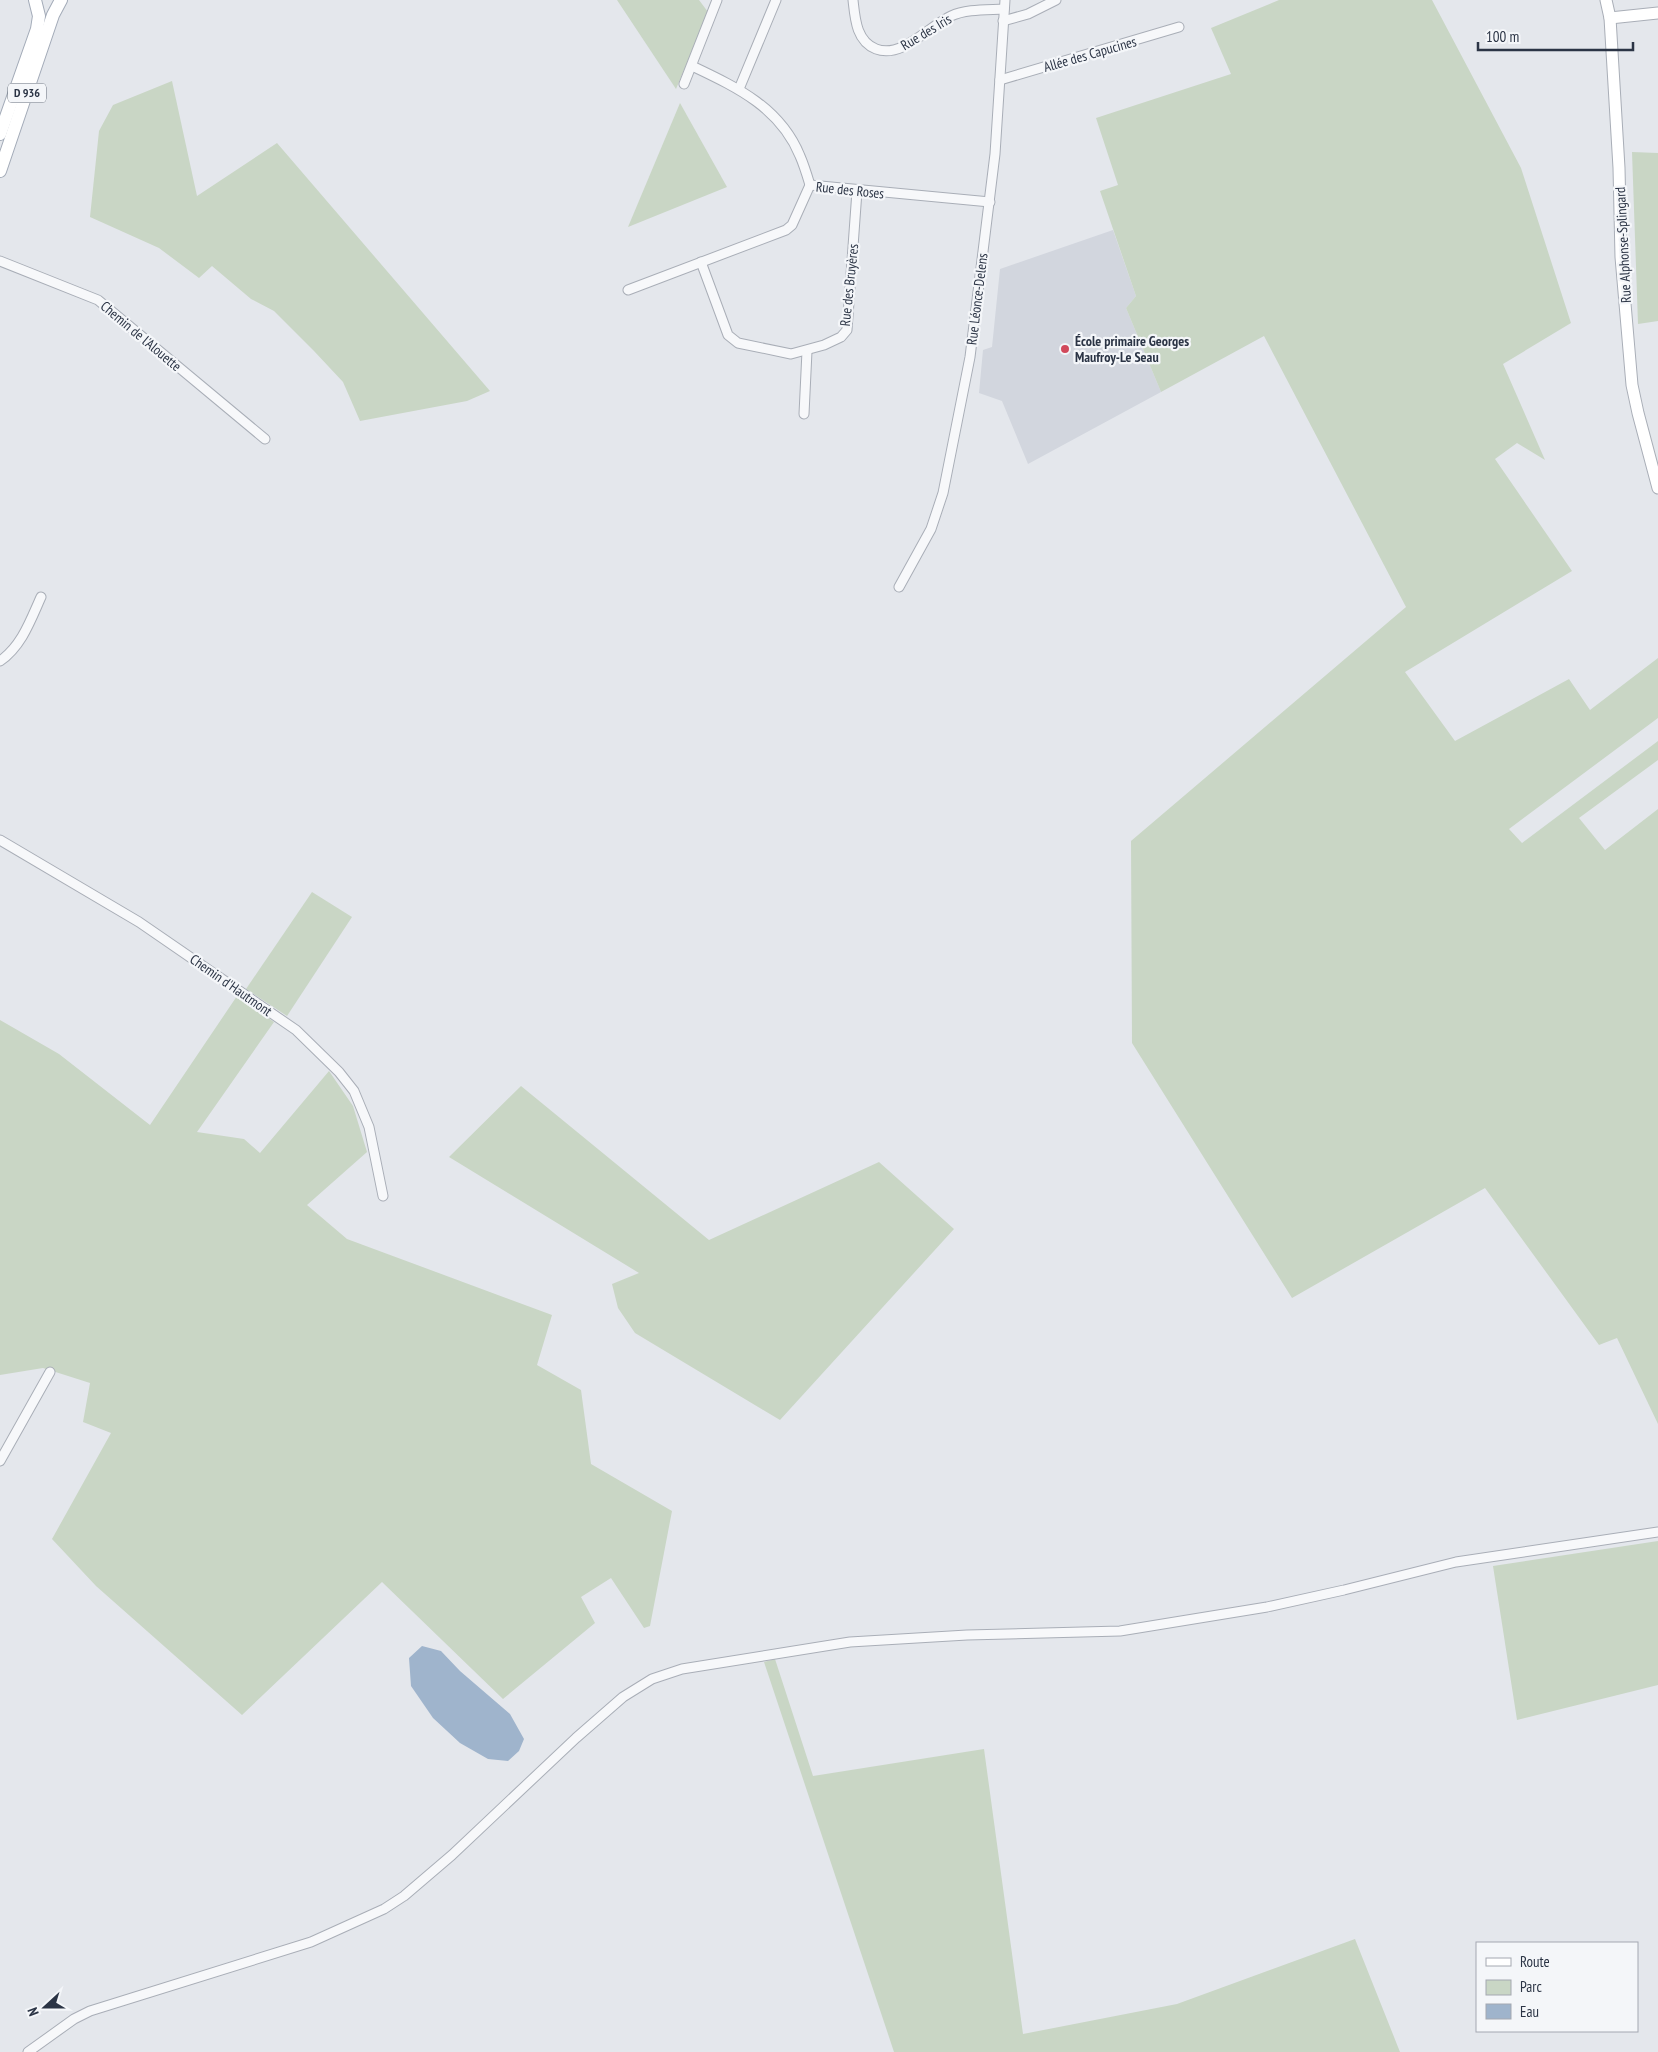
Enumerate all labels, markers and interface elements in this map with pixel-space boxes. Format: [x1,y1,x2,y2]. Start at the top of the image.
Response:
street label: Rue des Iris [897,10,955,54]
scale bar [1478,20,1633,52]
text: 100 m [1486,27,1519,46]
street label: Allée des Capucines [1041,32,1139,76]
road number: D 936 [8,84,46,102]
street label: Rue des Roses [815,177,885,203]
street label: Rue Alphonse-Splingard [1611,187,1635,303]
street label: Rue des Bruyères [836,243,862,327]
street label: Rue Léonce-Delens [962,252,992,346]
street label: Chemin de l'Alouette [97,297,185,375]
place label: École primaire Georges Maufroy-Le Seau [1075,332,1189,366]
marker: École primaire Georges Maufroy-Le Seau [1059,343,1071,355]
street label: Chemin d'Hautmont [186,950,276,1020]
legend [1476,1942,1638,2032]
text: Route [1520,1952,1550,1971]
text: Parc [1520,1977,1542,1996]
north arrow [20,1982,70,2032]
text: Eau [1520,2002,1539,2021]
text: N [23,2005,43,2018]

